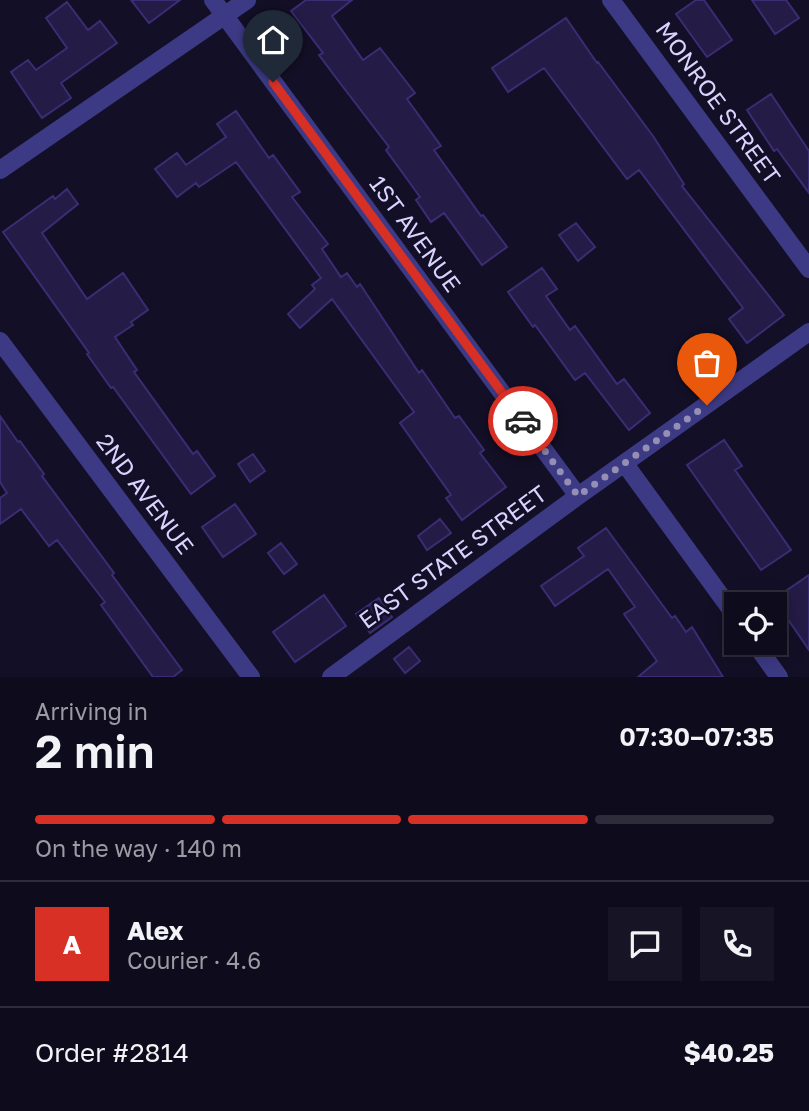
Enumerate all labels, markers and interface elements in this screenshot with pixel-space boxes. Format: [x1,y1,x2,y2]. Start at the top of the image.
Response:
pin [243,10,303,82]
street label: MONROE STREET [651,16,787,189]
icon: home [254,21,292,59]
street label: 1ST AVENUE [364,170,467,297]
pin [677,333,737,405]
icon: bag [688,344,726,382]
courier [488,386,558,456]
icon: car [504,402,542,440]
street label: 2ND AVENUE [91,428,200,559]
street label: EAST STATE STREET [353,479,552,634]
map controls [724,592,787,655]
button: locate [724,592,787,655]
text: Arriving in [35,697,148,725]
text: 07:30–07:35 [619,721,774,752]
text: 2 min [35,723,155,778]
text: On the way · 140 m [35,834,242,862]
button: chat [608,907,682,981]
button: phone [700,907,774,981]
text: Alex [127,915,184,946]
text: A [63,929,81,960]
text: Courier · 4.6 [127,946,261,974]
text: Order #2814 [35,1037,189,1068]
text: $40.25 [683,1037,774,1068]

